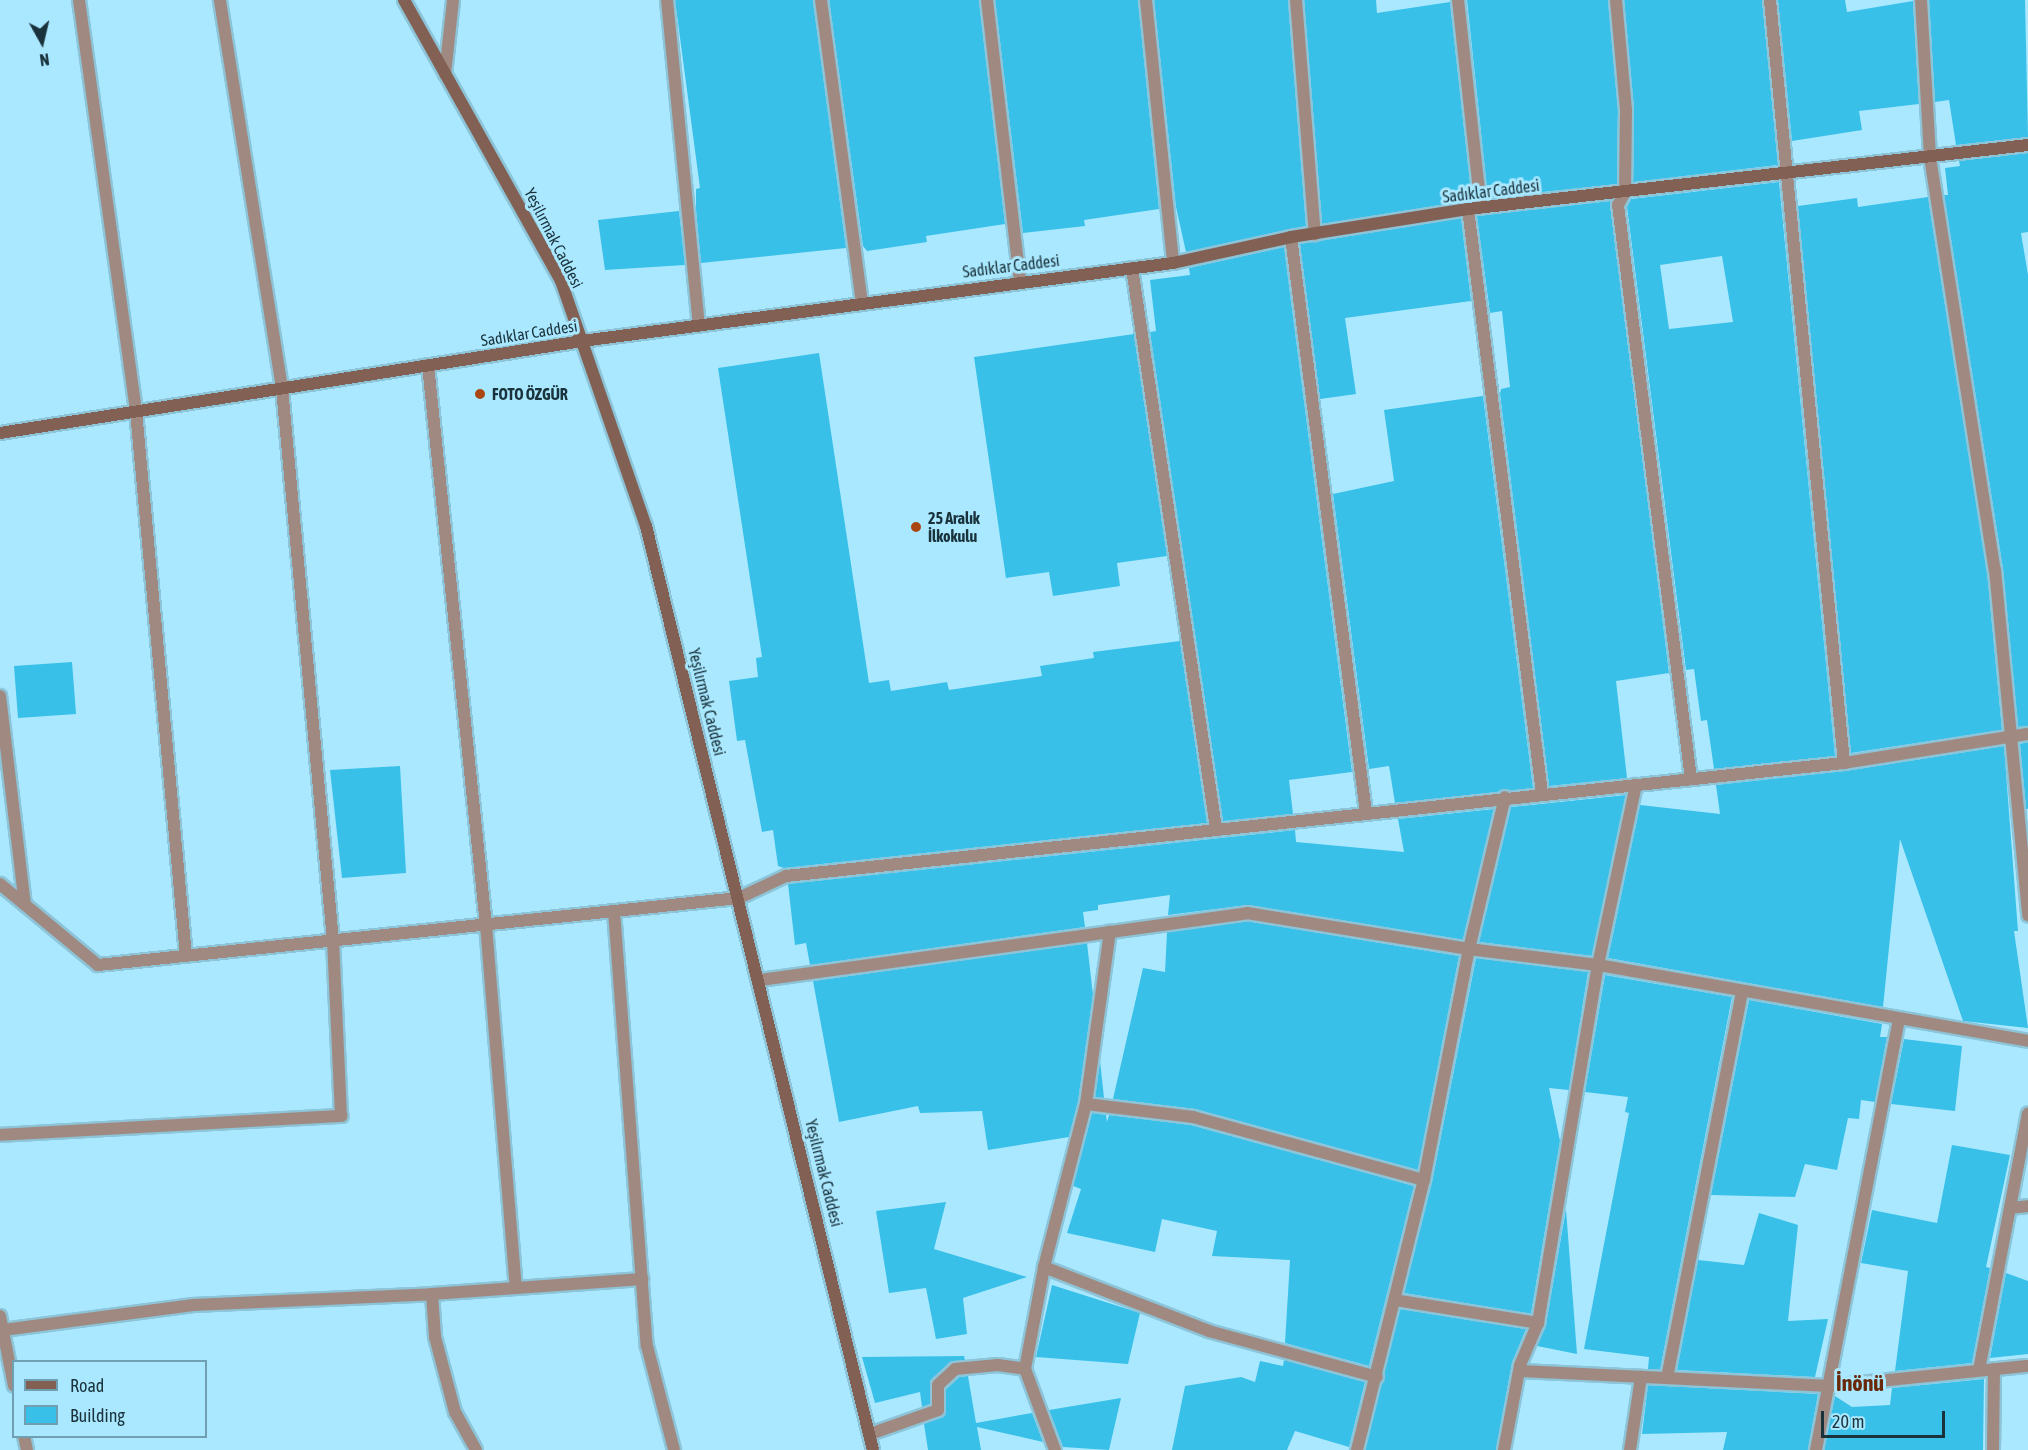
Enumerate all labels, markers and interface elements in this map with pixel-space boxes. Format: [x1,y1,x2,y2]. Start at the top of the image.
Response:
north arrow [12,12,72,72]
text: N [39,50,50,69]
street label: Sadıklar Caddesi [1441,176,1541,206]
street label: Yeşilırmak Caddesi [520,185,588,291]
street label: Sadıklar Caddesi [961,251,1061,281]
street label: Sadıklar Caddesi [479,316,579,350]
place label: FOTO ÖZGÜR [492,384,568,404]
marker: FOTO ÖZGÜR [473,387,487,401]
place label: 25 Aralık İlkokulu [928,508,980,546]
marker: 25 Aralık İlkokulu [909,520,923,534]
street label: Yeşilırmak Caddesi [684,646,730,758]
street label: Yeşilırmak Caddesi [801,1117,847,1229]
legend [12,1360,207,1438]
district label: İnönü [1836,1371,1884,1397]
text: Road [70,1375,104,1396]
scale bar [1824,1399,1948,1437]
text: Building [70,1405,125,1426]
text: 20 m [1832,1411,1864,1432]

